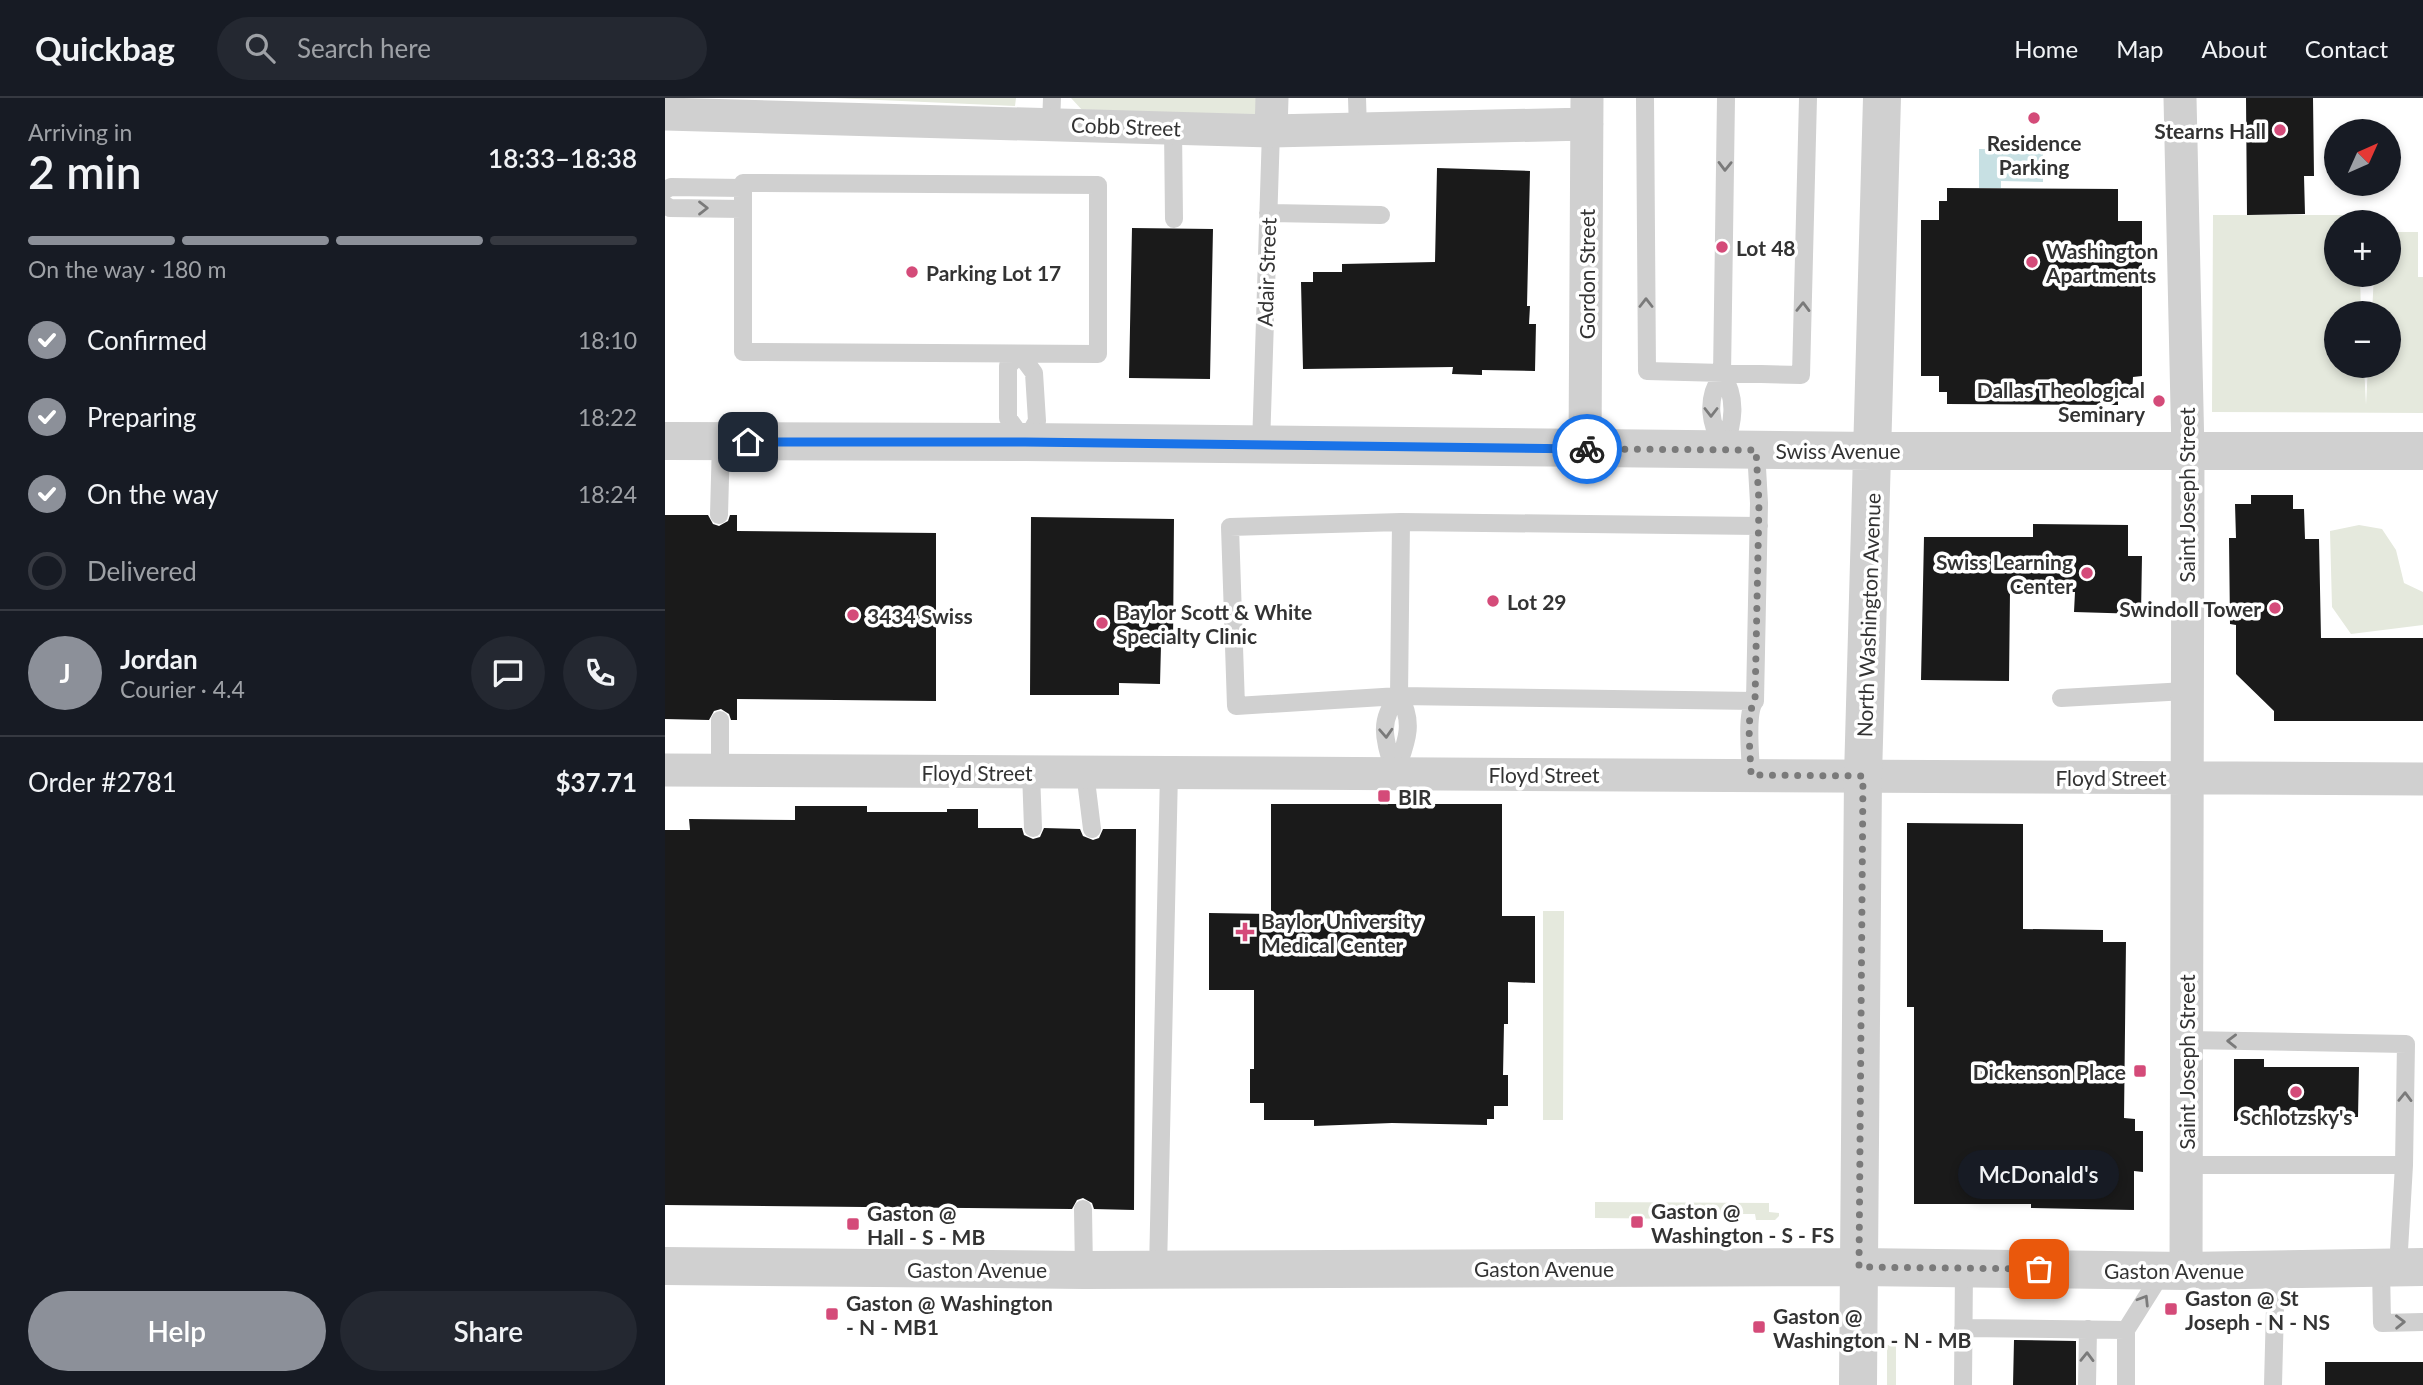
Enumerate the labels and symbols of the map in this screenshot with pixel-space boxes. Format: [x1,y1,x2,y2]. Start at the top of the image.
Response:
marker: Residence Parking [2026,110,2042,126]
street label: Cobb Street [1071,112,1182,140]
place label: Stearns Hall [2154,118,2266,143]
north arrow [2324,119,2401,196]
marker: Stearns Hall [2272,122,2288,138]
place label: Residence Parking [1987,130,2081,179]
one-way arrow [1718,161,1733,172]
one-way arrow [699,200,709,216]
street label: Gordon Street [1574,208,1599,339]
street label: Adair Street [1252,217,1280,327]
place label: Lot 48 [1736,235,1796,260]
place label: Washington Apartments [2045,238,2158,287]
marker: Lot 48 [1714,239,1730,255]
marker: Washington Apartments [2024,254,2040,270]
place label: Parking Lot 17 [926,260,1061,285]
marker: Parking Lot 17 [904,264,920,280]
one-way arrow [1638,297,1654,308]
one-way arrow [1795,301,1810,312]
place label: Dallas Theological Seminary [1977,377,2146,426]
marker: Dallas Theological Seminary [2151,393,2167,409]
one-way arrow [1704,407,1719,418]
street label: Saint Joseph Street [2174,407,2199,583]
pin [718,412,778,472]
courier [1552,414,1622,484]
street label: Swiss Avenue [1776,438,1900,463]
street label: North Washington Avenue [1851,492,1885,738]
place label: Swiss Learning Center [1936,549,2073,598]
marker: Swiss Learning Center [2079,565,2095,581]
place label: Lot 29 [1507,589,1567,614]
marker: Lot 29 [1485,593,1501,609]
place label: Swindoll Tower [2119,596,2261,621]
place label: Baylor Scott & White Specialty Clinic [1116,599,1312,648]
marker: Swindoll Tower [2267,600,2283,616]
place label: 3434 Swiss [867,603,973,628]
marker: 3434 Swiss [845,607,861,623]
marker: Baylor Scott & White Specialty Clinic [1094,615,1110,631]
one-way arrow [1379,728,1394,739]
street label: Floyd Street [921,760,1033,785]
street label: Floyd Street [1488,762,1600,787]
street label: Floyd Street [2055,765,2167,790]
place label: BIR [1398,784,1432,809]
marker: BIR [1376,788,1392,804]
place label: Baylor University Medical Center [1261,908,1422,957]
marker: Baylor University Medical Center [1235,922,1255,942]
street label: Saint Joseph Street [2174,974,2199,1150]
one-way arrow [2226,1033,2236,1049]
place label: Dickenson Place [1973,1059,2126,1084]
marker: Dickenson Place [2132,1063,2148,1079]
marker: Schlotzsky's [2288,1084,2304,1100]
one-way arrow [2397,1091,2413,1102]
place label: Schlotzsky's [2240,1104,2352,1129]
callout: McDonald's [1959,1150,2119,1199]
place label: Gaston @ Washington - S - FS [1651,1198,1834,1247]
place label: Gaston @ Hall - S - MB [867,1200,985,1249]
marker: Gaston @ Washington - S - FS [1629,1214,1645,1230]
marker: Gaston @ Hall - S - MB [845,1216,861,1232]
pin [2009,1239,2069,1299]
street label: Gaston Avenue [1474,1256,1614,1281]
street label: Gaston Avenue [907,1257,1047,1282]
street label: Gaston Avenue [2104,1258,2244,1283]
place label: Gaston @ St Joseph - N - NS [2185,1285,2330,1334]
place label: Gaston @ Washington - N - MB1 [846,1290,1053,1339]
one-way arrow [2136,1295,2149,1308]
marker: Gaston @ St Joseph - N - NS [2163,1301,2179,1317]
place label: Gaston @ Washington - N - MB [1773,1303,1971,1352]
marker: Gaston @ Washington - N - MB1 [824,1306,840,1322]
one-way arrow [2394,1315,2405,1330]
marker: Gaston @ Washington - N - MB [1751,1319,1767,1335]
one-way arrow [2080,1351,2095,1362]

